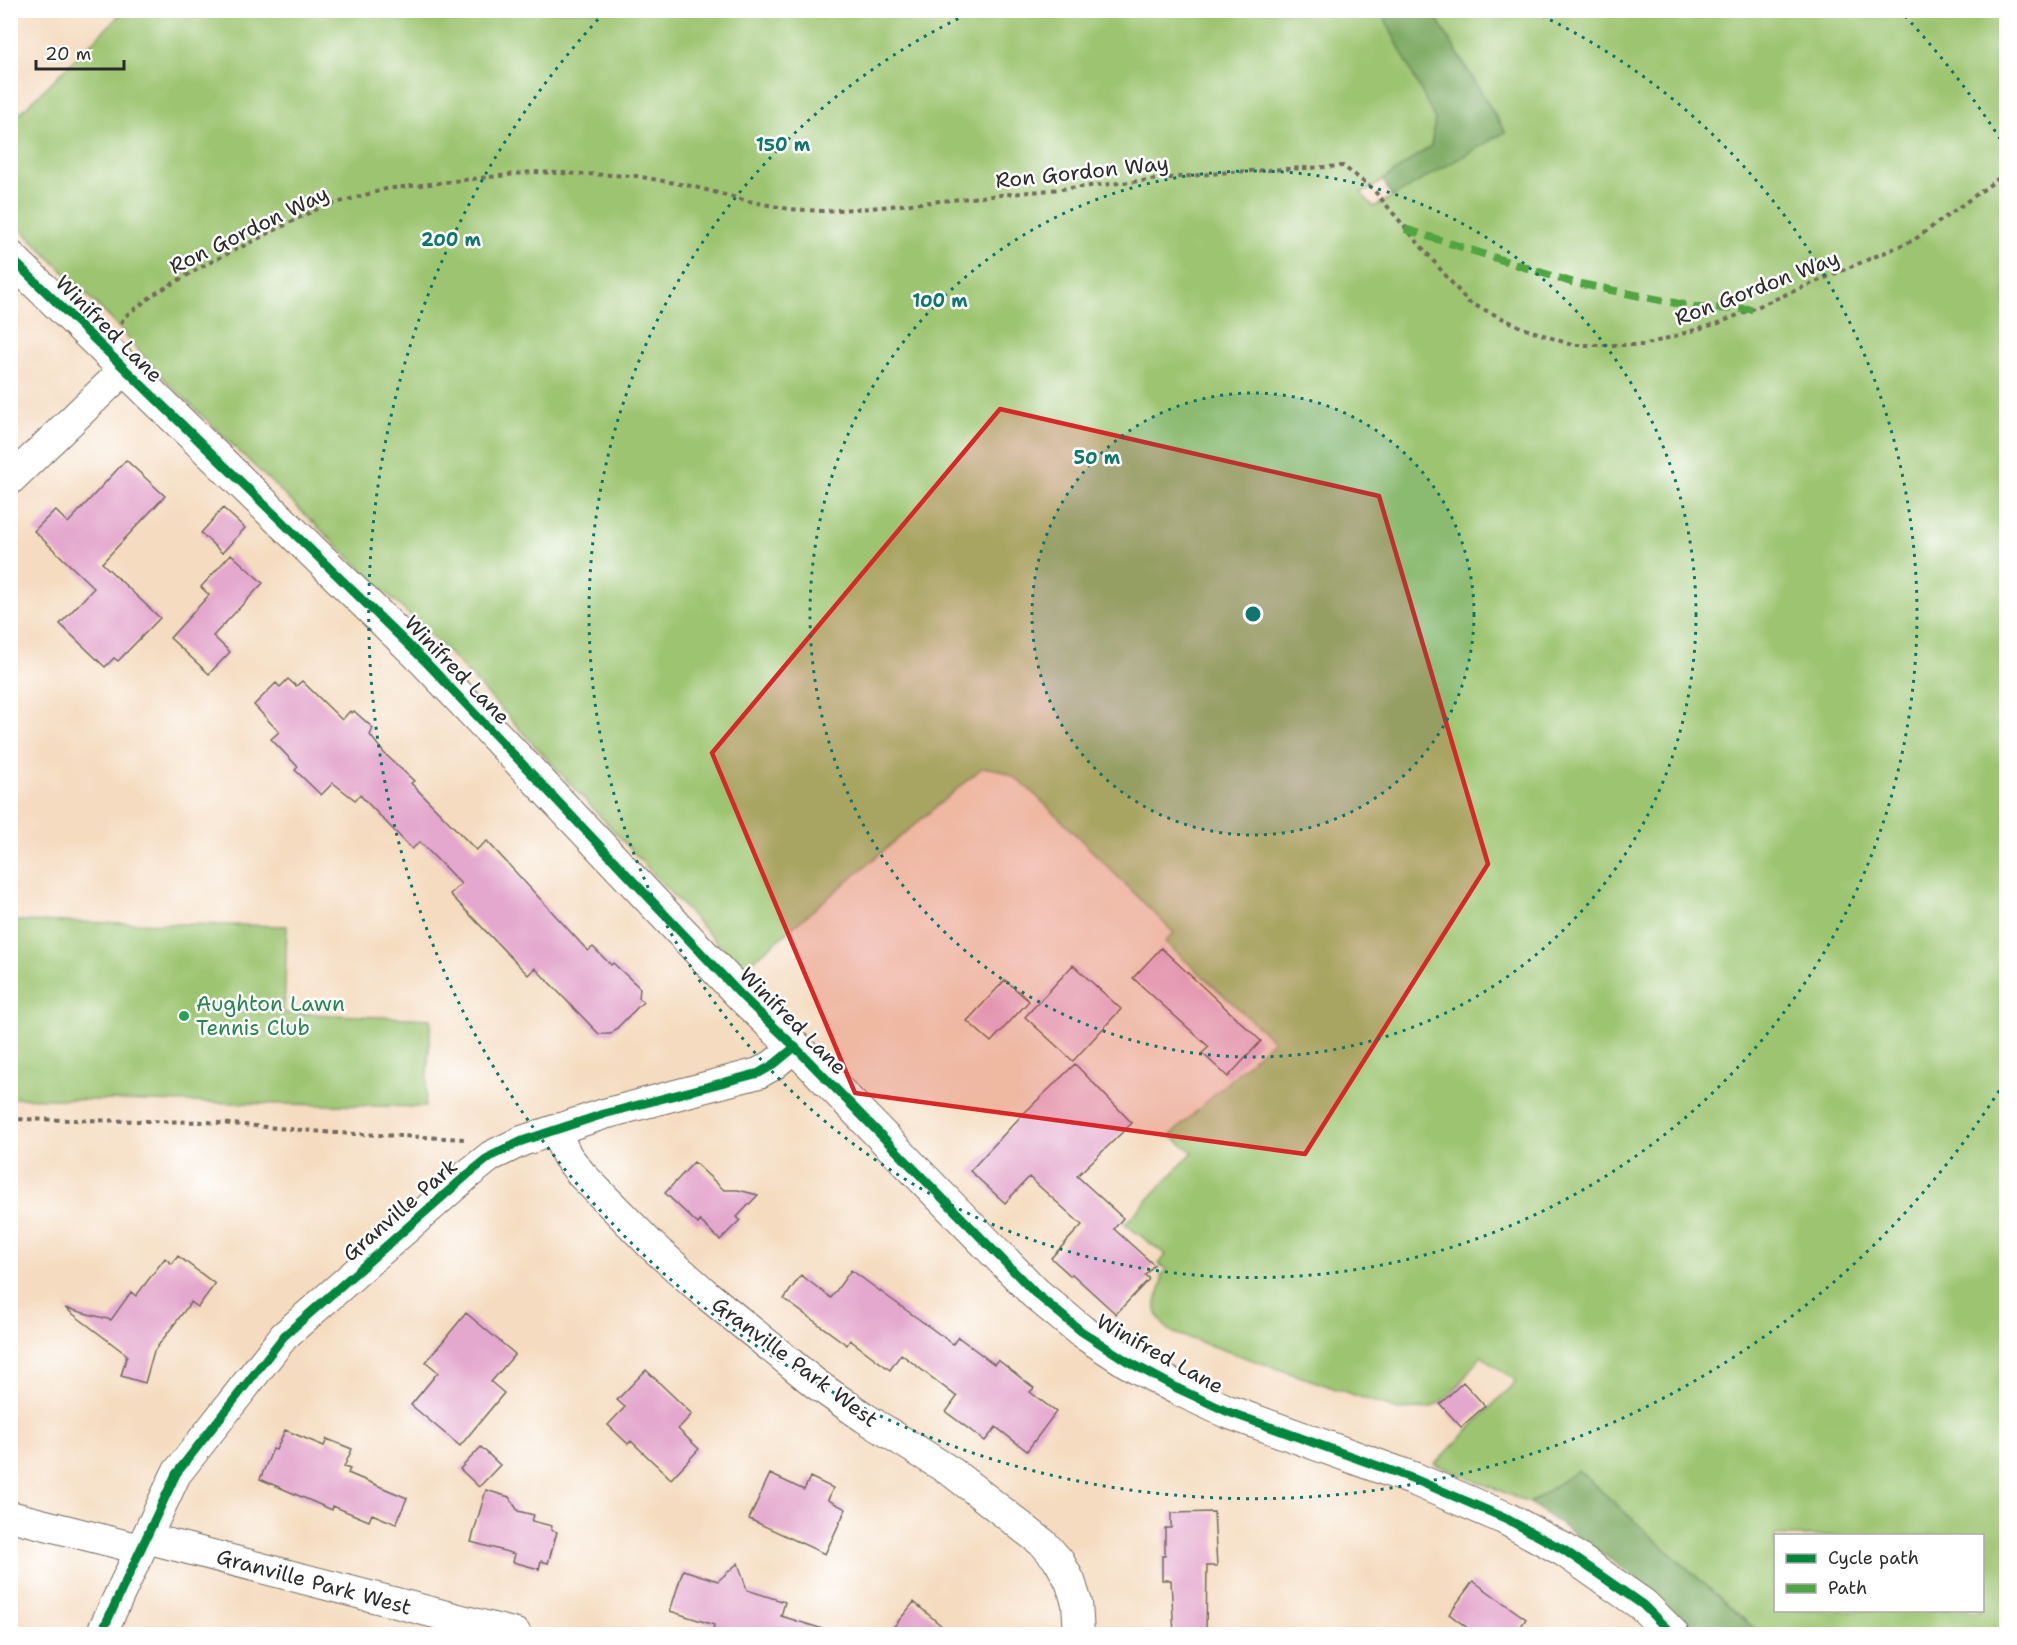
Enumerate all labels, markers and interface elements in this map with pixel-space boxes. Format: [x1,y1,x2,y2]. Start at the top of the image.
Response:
scale bar [36,33,124,71]
text: 20 m [45,42,91,66]
text: 150 m [756,133,811,157]
street label: Ron Gordon Way [994,149,1170,195]
street label: Ron Gordon Way [165,179,333,281]
text: 200 m [421,228,482,252]
street label: Ron Gordon Way [1671,244,1843,332]
street label: Winifred Lane [49,269,169,389]
text: 100 m [912,289,968,313]
text: 50 m [1074,446,1121,470]
centre of rings [1243,604,1263,624]
street label: Winifred Lane [398,609,516,731]
street label: Winifred Lane [733,961,853,1081]
place label: Aughton Lawn Tennis Club [196,990,345,1042]
marker: Aughton Lawn Tennis Club [177,1009,191,1023]
street label: Granville Park [337,1152,463,1268]
street label: Granville Park West [706,1290,884,1434]
street label: Winifred Lane [1091,1308,1229,1400]
legend [1774,1534,1984,1612]
street label: Granville Park West [213,1542,415,1622]
text: Cycle path [1828,1546,1919,1570]
text: Path [1828,1576,1867,1600]

